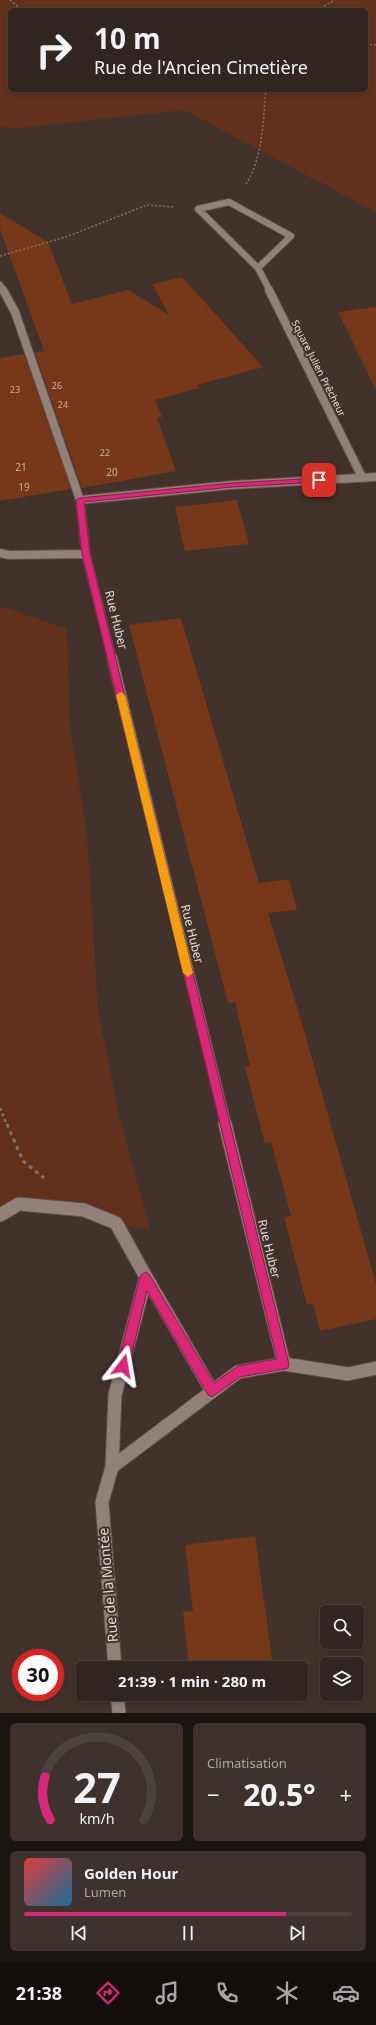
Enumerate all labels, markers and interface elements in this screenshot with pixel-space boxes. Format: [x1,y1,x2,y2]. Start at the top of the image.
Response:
text: 10 m [94,19,161,57]
icon: right [28,24,80,76]
text: Rue de l'Ancien Cimetière [94,55,308,79]
street label: Square Julien Prêcheur [289,317,349,419]
house number: 26 [52,379,62,392]
house number: 23 [10,383,20,396]
house number: 24 [58,398,68,411]
house number: 22 [100,446,110,459]
house number: 21 [15,460,27,474]
pin [302,463,336,497]
house number: 20 [106,465,118,479]
icon: arrive [308,469,330,491]
house number: 19 [18,480,30,494]
street label: Rue Huber [101,589,132,651]
street label: Rue Huber [177,903,208,965]
street label: Rue Huber [254,1218,285,1280]
position arrow [102,1345,144,1387]
street label: Rue de la Montée [93,1527,122,1643]
map controls [320,1605,364,1701]
button: search [320,1605,364,1649]
speed limit sign: 30 [12,1649,64,1701]
button: layers [320,1657,364,1701]
text: 21:39 · 1 min · 280 m [118,1671,266,1691]
text: Climatisation [207,1754,287,1772]
text: 27 [73,1759,120,1815]
text: 20.5° [243,1774,316,1815]
text: − [207,1779,220,1809]
text: + [339,1779,352,1809]
text: km/h [79,1809,114,1828]
text: Golden Hour [84,1863,178,1883]
text: Lumen [84,1883,126,1901]
icon: previous [68,1922,90,1944]
icon: pause [177,1922,199,1944]
icon: next [286,1922,308,1944]
icon: directions [94,1979,122,2007]
icon: music [153,1979,181,2007]
icon: phone [213,1979,241,2007]
icon: climate [273,1979,301,2007]
icon: car [332,1979,360,2007]
text: 21:38 [16,1981,62,2005]

